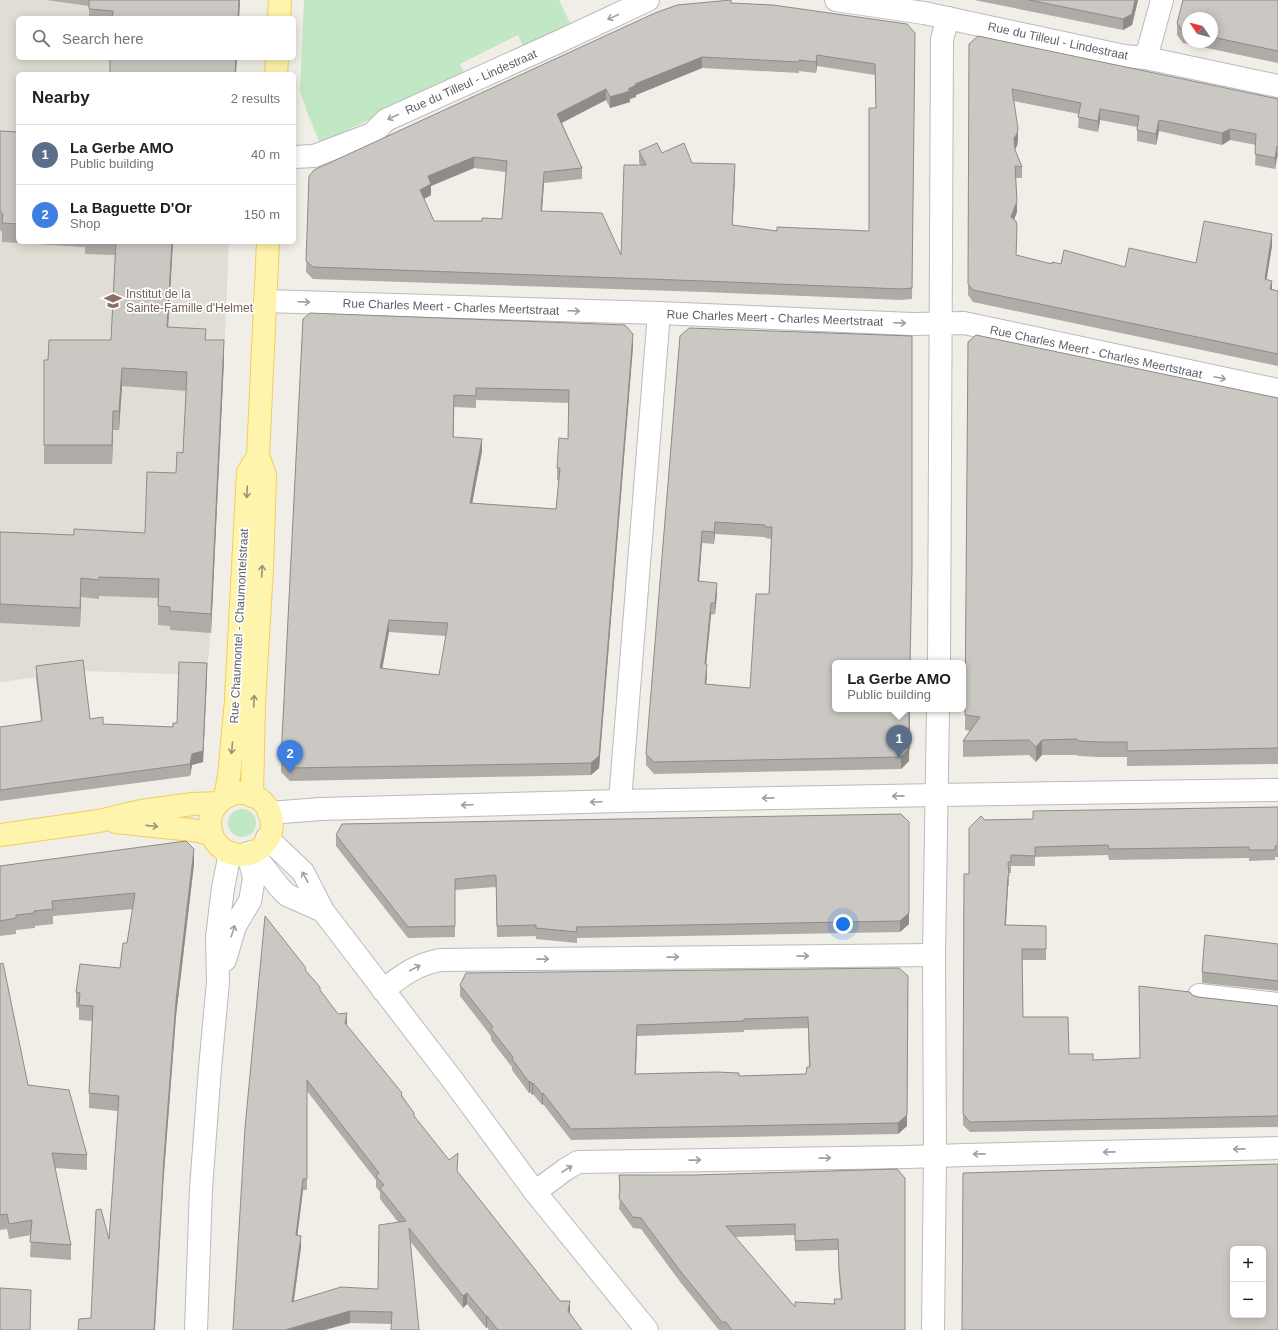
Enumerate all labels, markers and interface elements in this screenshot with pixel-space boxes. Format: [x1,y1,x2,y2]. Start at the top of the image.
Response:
north arrow [1182,12,1218,48]
one-way arrow [607,14,619,21]
search box [16,16,296,60]
street label: Rue du Tilleul - Lindestraat [987,19,1130,63]
icon: search [30,27,52,49]
text: Search here [62,30,144,47]
street label: Rue du Tilleul - Lindestraat [403,46,540,117]
text: Nearby [32,88,90,107]
text: 2 results [231,91,280,106]
one-way arrow [387,114,399,121]
text: La Gerbe AMO [70,139,174,156]
text: 1 [41,147,49,162]
text: 40 m [251,147,280,162]
text: Public building [70,156,154,171]
text: La Baguette D'Or [70,199,192,216]
text: 2 [41,207,49,222]
text: 150 m [244,207,280,222]
text: Shop [70,216,100,231]
place label: Institut de la Sainte-Famille d'Helmet [126,287,254,315]
school or university icon: Institut de la Sainte-Famille d'Helmet [103,291,123,311]
street label: Rue Charles Meert - Charles Meertstraat [342,296,560,318]
one-way arrow [297,298,310,306]
one-way arrow [567,307,580,314]
street label: Rue Charles Meert - Charles Meertstraat [666,307,884,329]
one-way arrow [893,319,906,327]
street label: Rue Charles Meert - Charles Meertstraat [989,323,1204,382]
one-way arrow [1213,375,1226,383]
one-way arrow [243,485,250,498]
street label: Rue Chaumontel - Chaumontelstraat [227,527,251,724]
one-way arrow [258,565,265,578]
popup [832,660,966,712]
text: La Gerbe AMO [847,670,951,687]
text: Public building [847,687,931,702]
one-way arrow [250,695,257,708]
pin: 1 [886,725,912,758]
pin: 2 [277,740,303,773]
one-way arrow [228,741,235,754]
one-way arrow [892,792,905,800]
one-way arrow [762,794,775,802]
one-way arrow [590,798,603,805]
one-way arrow [461,801,474,809]
one-way arrow [145,822,158,830]
one-way arrow [301,871,308,883]
your location [833,914,853,934]
one-way arrow [230,926,238,938]
one-way arrow [796,952,809,960]
one-way arrow [666,953,679,961]
one-way arrow [536,955,549,962]
one-way arrow [409,964,421,971]
one-way arrow [1233,1145,1246,1153]
one-way arrow [1103,1148,1116,1155]
one-way arrow [973,1150,986,1158]
one-way arrow [818,1154,831,1162]
one-way arrow [688,1156,701,1164]
one-way arrow [561,1165,572,1173]
map controls [1230,1246,1266,1318]
button: + [1230,1246,1266,1282]
button: − [1230,1282,1266,1318]

